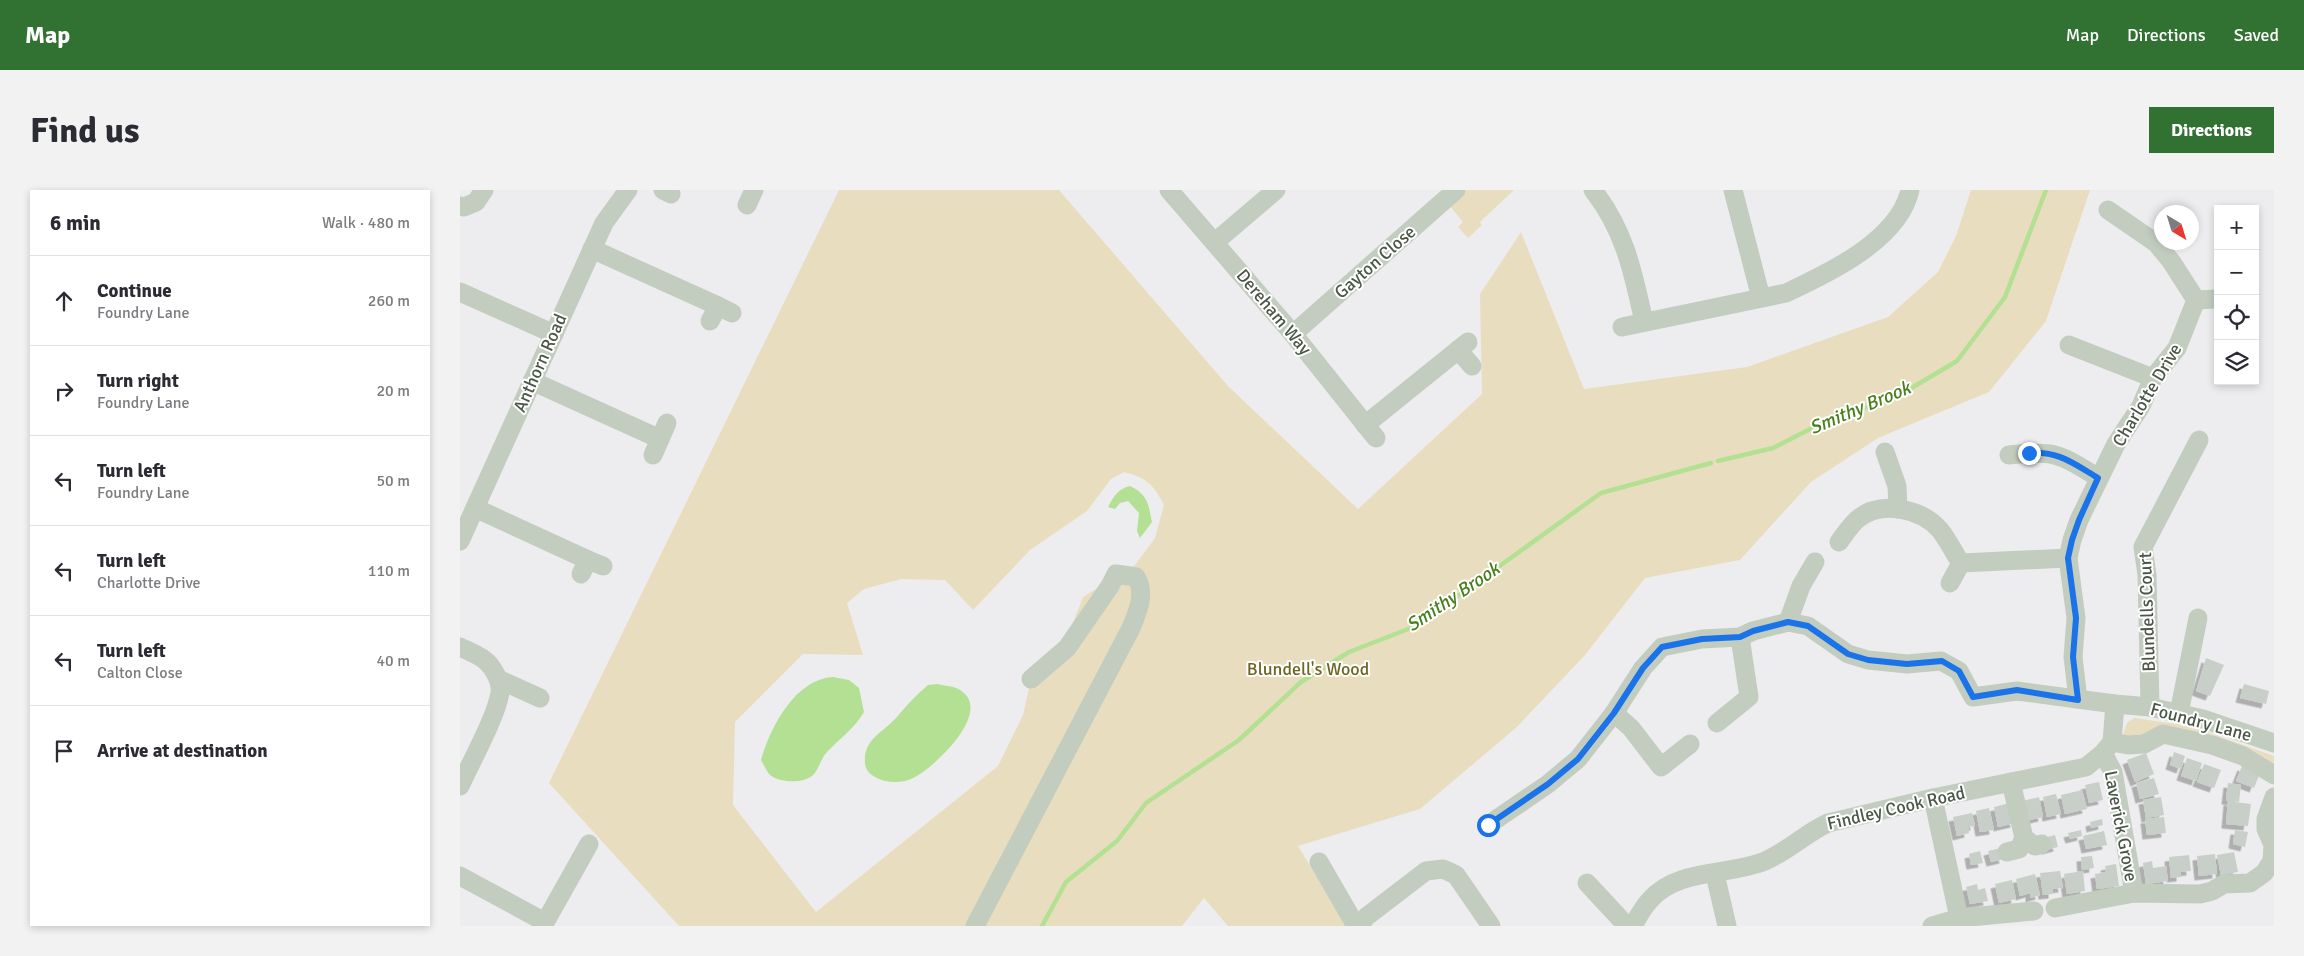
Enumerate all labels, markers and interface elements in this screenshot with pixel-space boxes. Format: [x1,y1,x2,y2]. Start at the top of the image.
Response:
text: Map [25,20,70,50]
text: Map [2066,24,2099,46]
text: Directions [2127,24,2206,46]
text: Saved [2234,24,2279,46]
button: Directions [2149,107,2274,153]
text: Find us [30,109,140,152]
north arrow [2154,205,2199,250]
map controls [2214,205,2259,385]
button: + [2214,205,2259,250]
text: 6 min [50,210,101,236]
text: Walk · 480 m [322,213,410,233]
street label: Gayton Close [1330,221,1420,303]
button: − [2214,250,2259,295]
street label: Dereham Way [1232,265,1317,360]
text: Continue [97,279,172,303]
icon: ahead [50,287,78,315]
text: 260 m [368,291,410,311]
button: locate [2214,295,2259,340]
text: Foundry Lane [97,303,190,323]
street label: Anthorn Road [509,310,571,416]
street label: Charlotte Drive [2108,339,2186,451]
button: layers [2214,340,2259,385]
text: Turn right [97,369,179,393]
water label: Smithy Brook [1806,375,1916,440]
icon: right [50,377,78,405]
text: 20 m [376,381,410,401]
text: Foundry Lane [97,393,190,413]
route end [2018,442,2041,465]
text: Turn left [97,459,166,483]
icon: left [50,467,78,495]
text: 50 m [376,471,410,491]
text: Foundry Lane [97,483,190,503]
text: Turn left [97,549,166,573]
street label: Blundells Court [2134,552,2160,672]
water label: Smithy Brook [1402,556,1506,637]
icon: left [50,557,78,585]
text: 110 m [368,561,410,581]
text: Charlotte Drive [97,573,200,593]
text: Turn left [97,639,166,663]
icon: left [50,647,78,675]
text: 40 m [376,651,410,671]
park label: Blundell's Wood [1247,658,1369,680]
text: Calton Close [97,663,183,683]
street label: Foundry Lane [2148,698,2254,746]
icon: arrive [50,737,78,765]
text: Arrive at destination [97,739,268,763]
street label: Laverick Grove [2099,769,2143,883]
street label: Findley Cook Road [1825,781,1967,835]
route start [1477,814,1500,837]

